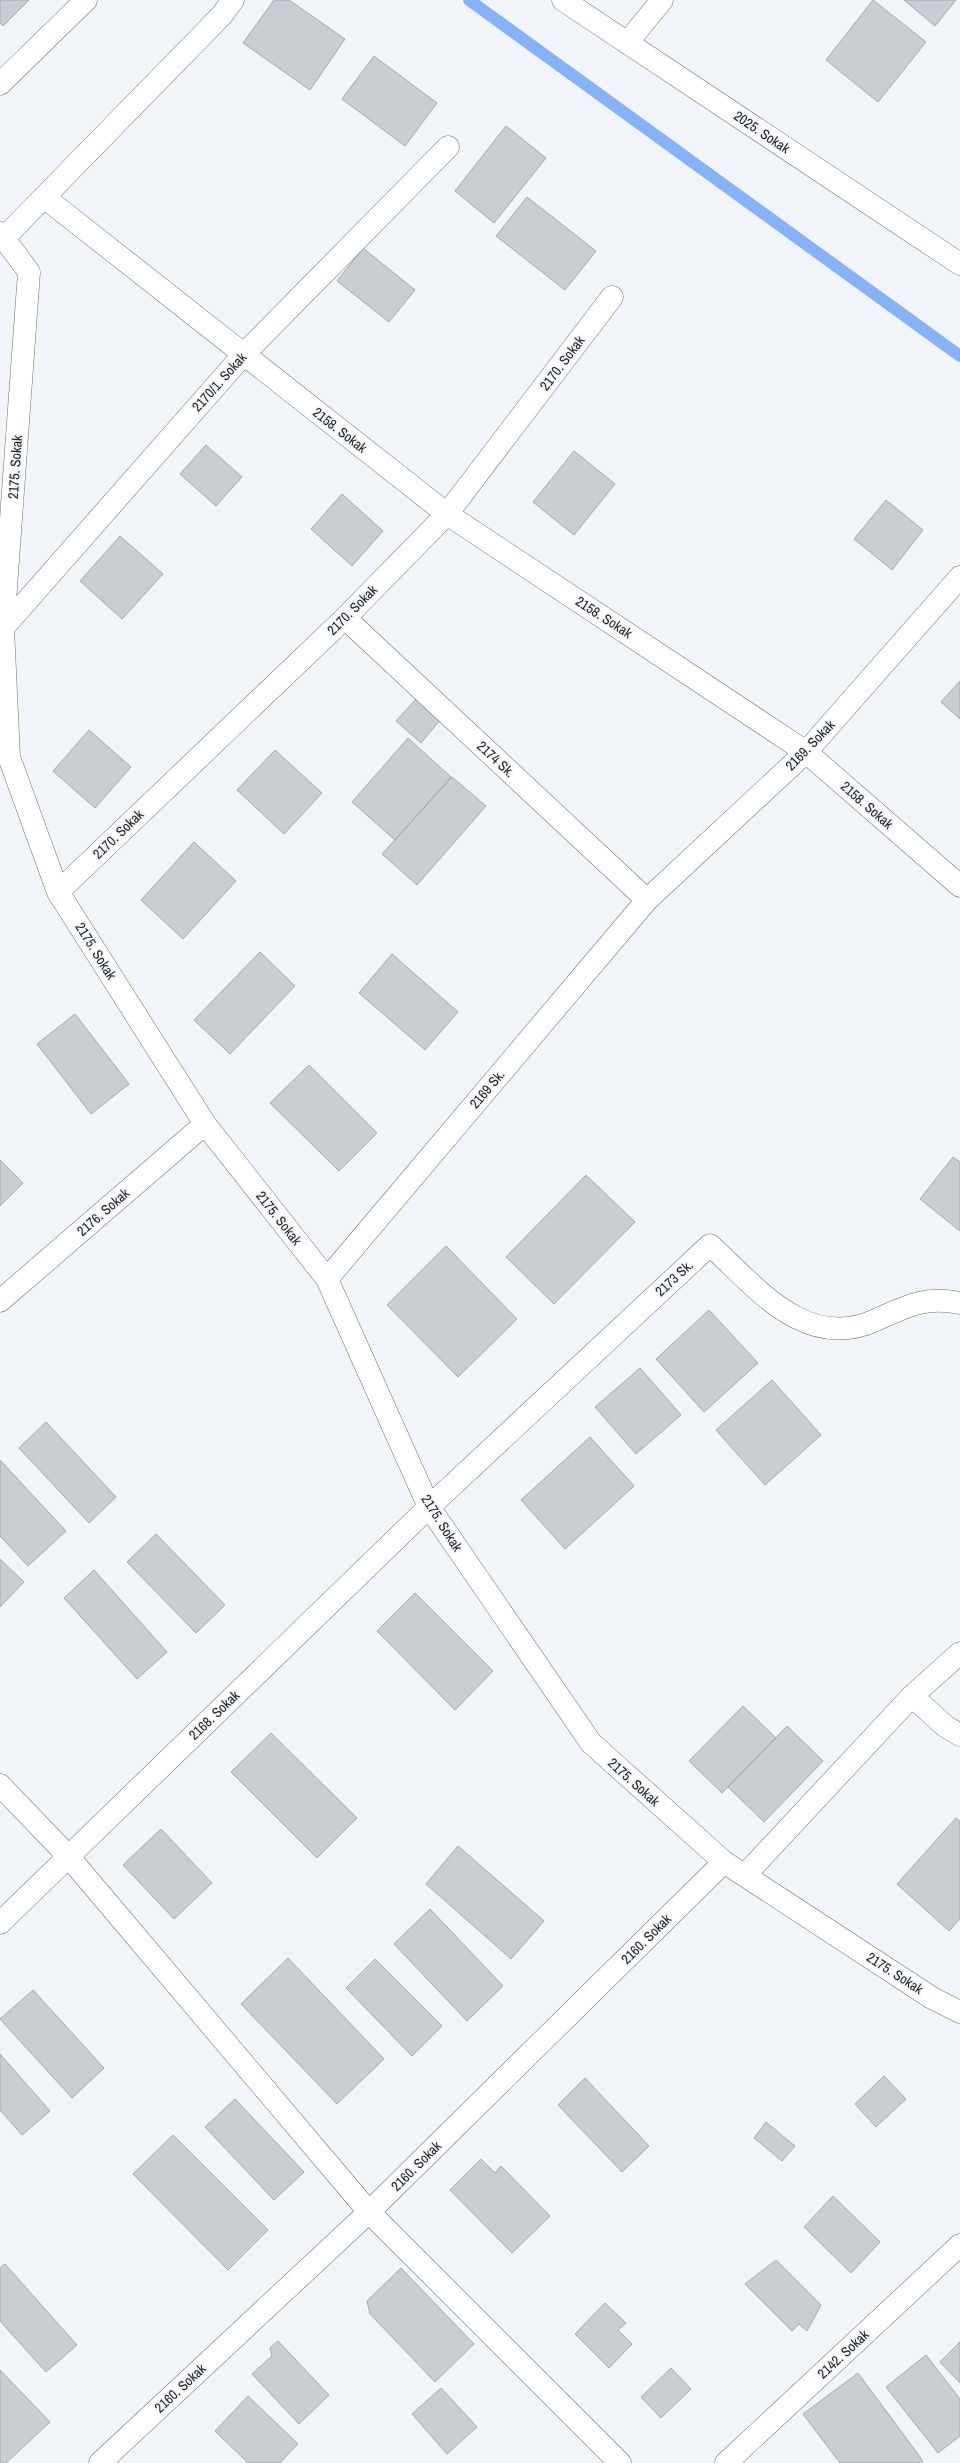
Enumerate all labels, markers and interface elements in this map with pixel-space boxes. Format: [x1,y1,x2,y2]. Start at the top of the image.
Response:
street label: 2025. Sokak [731,107,794,157]
street label: 2170. Sokak [536,332,589,394]
street label: 2170/1. Sokak [188,349,250,415]
street label: 2158. Sokak [309,403,371,457]
street label: 2175. Sokak [4,434,26,499]
street label: 2170. Sokak [323,581,381,639]
street label: 2158. Sokak [572,592,636,642]
street label: 2169. Sokak [781,716,839,774]
street label: 2174 Sk. [473,737,519,781]
street label: 2158. Sokak [837,777,897,833]
street label: 2170. Sokak [89,805,147,863]
street label: 2175. Sokak [71,919,121,983]
street label: 2169 Sk. [466,1066,508,1112]
street label: 2176. Sokak [73,1184,133,1240]
street label: 2175. Sokak [252,1187,306,1249]
street label: 2173 Sk. [651,1256,697,1300]
street label: 2175. Sokak [417,1491,467,1555]
street label: 2168. Sokak [185,1686,243,1744]
street label: 2175. Sokak [604,1754,664,1810]
street label: 2160. Sokak [617,1910,675,1968]
street label: 2175. Sokak [863,1948,927,1998]
street label: 2160. Sokak [387,2137,445,2195]
street label: 2142. Sokak [814,2325,873,2382]
street label: 2160. Sokak [151,2359,210,2416]

